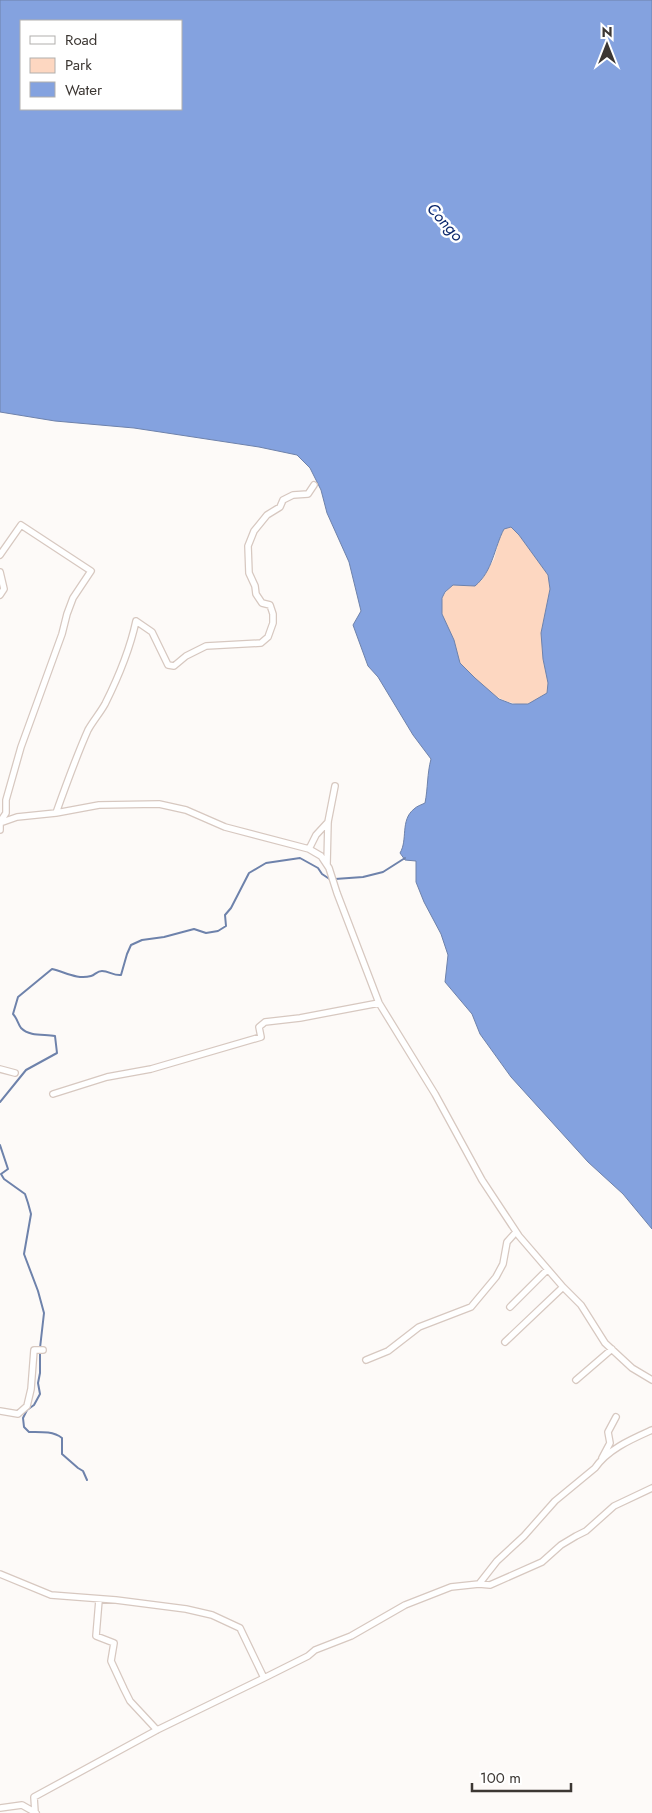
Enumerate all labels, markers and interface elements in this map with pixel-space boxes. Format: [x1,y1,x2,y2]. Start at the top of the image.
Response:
legend [20,20,182,110]
north arrow [582,20,632,70]
text: N [601,22,613,42]
text: Road [65,29,97,51]
text: Park [65,54,92,76]
text: Water [65,79,103,101]
water label: Congo [422,198,469,247]
scale bar [472,1760,571,1792]
text: 100 m [480,1767,521,1789]

